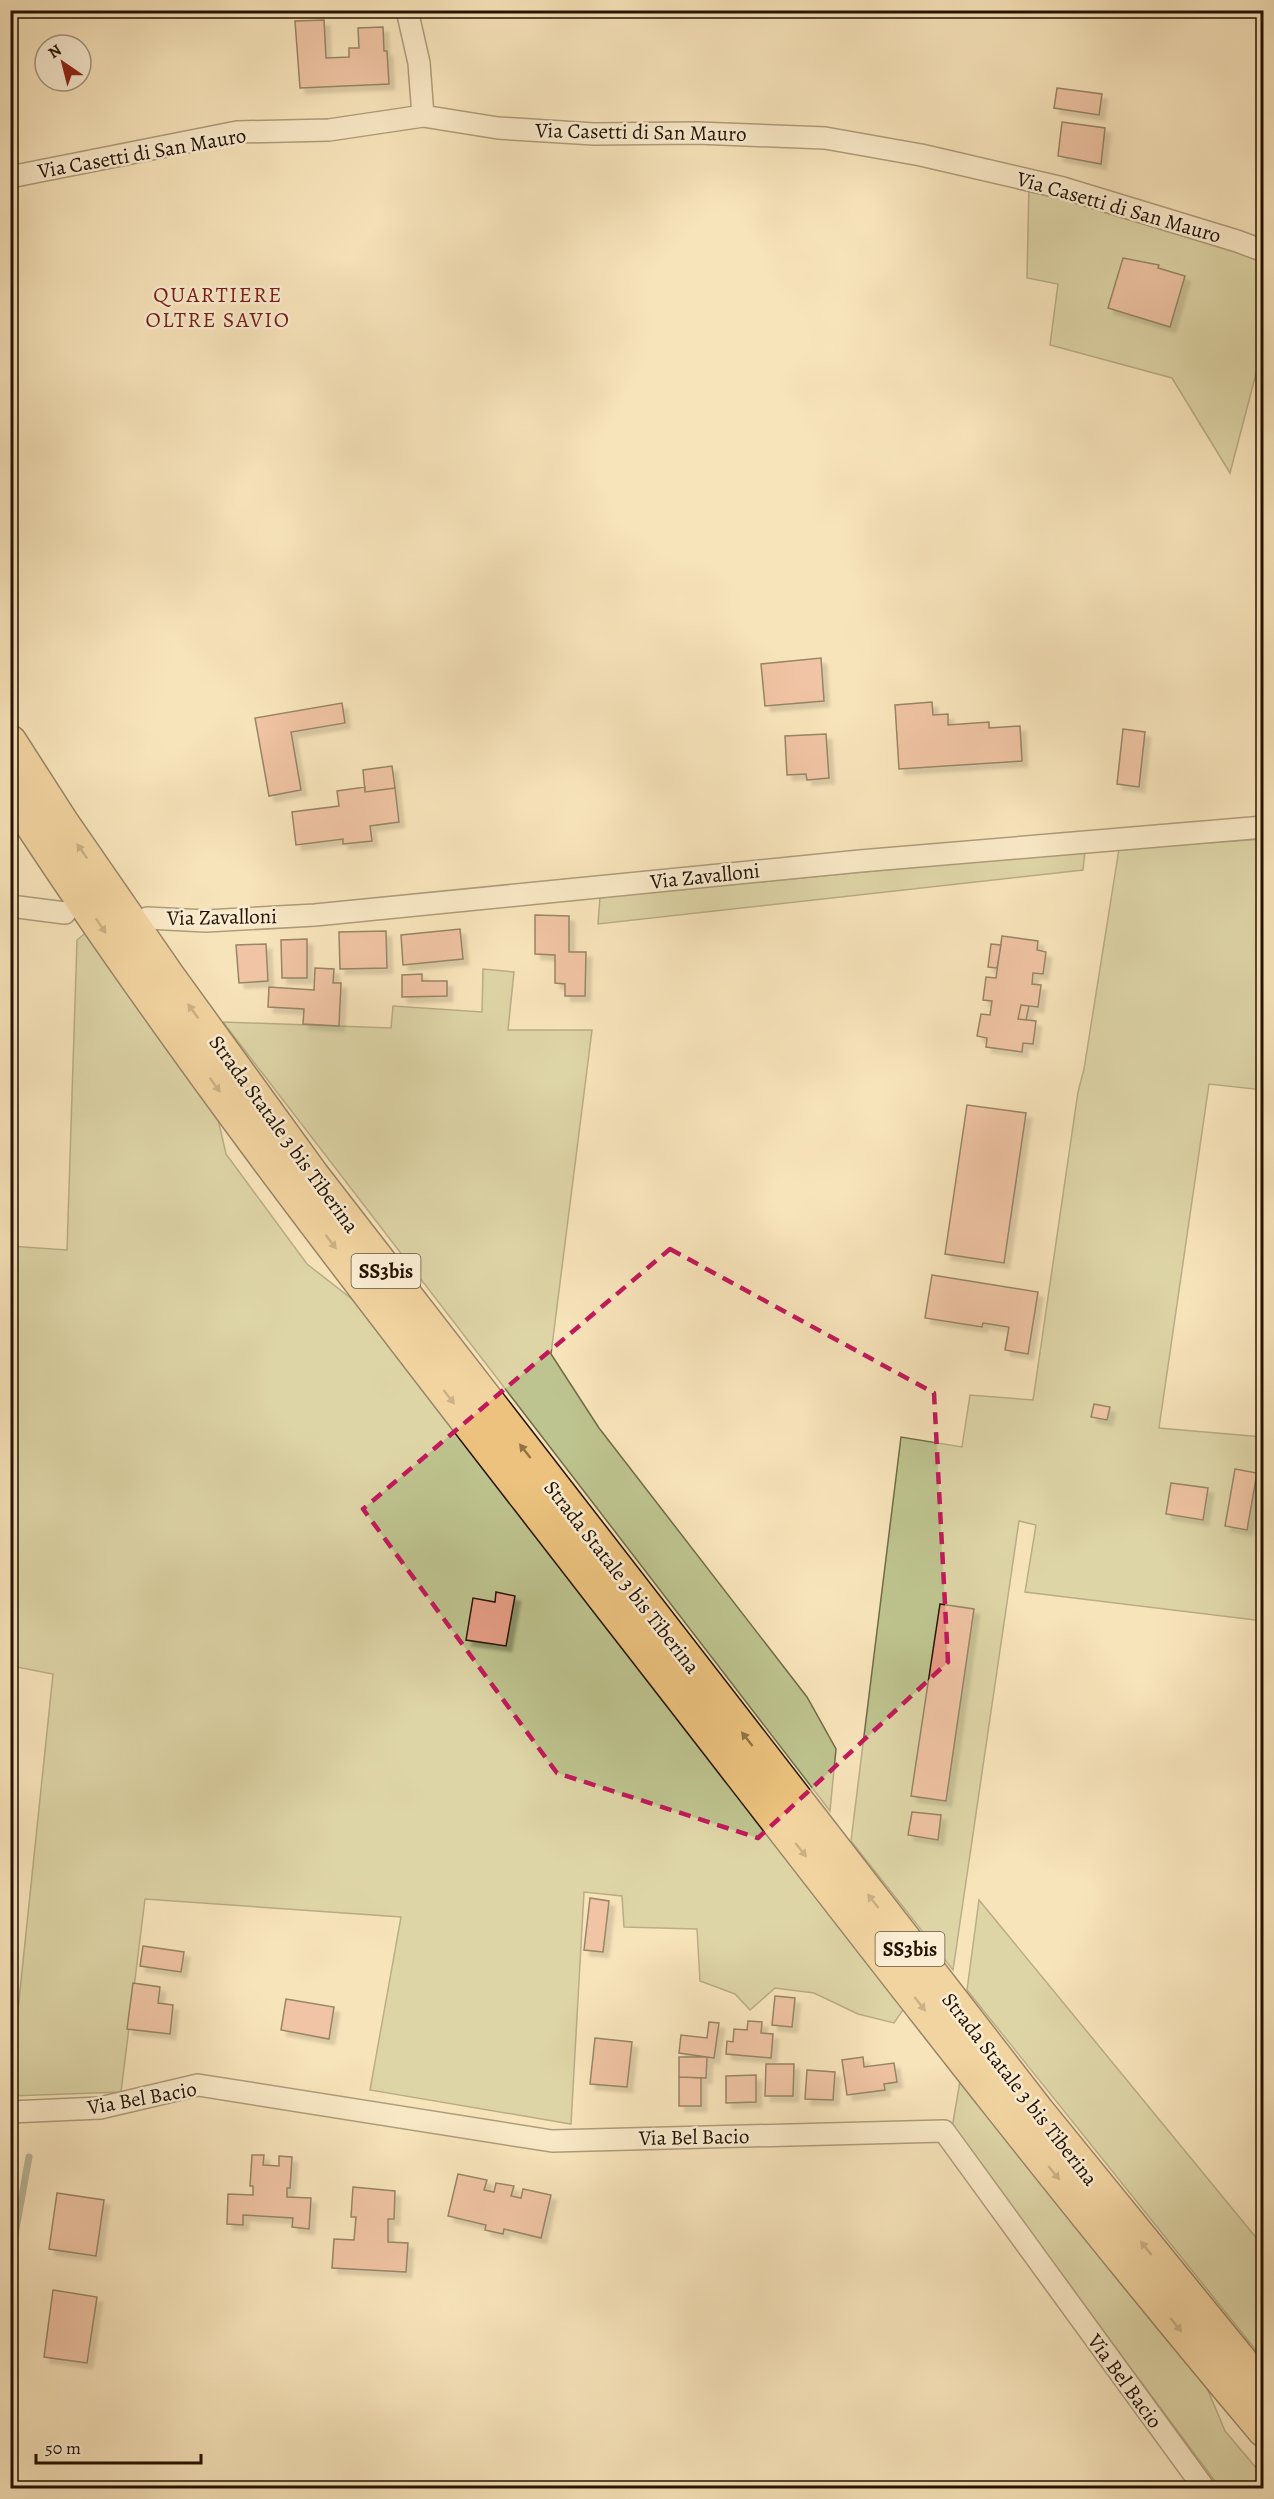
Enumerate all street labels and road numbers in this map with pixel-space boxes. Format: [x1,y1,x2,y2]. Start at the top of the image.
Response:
street label: Via Casetti di San Mauro [534,116,747,148]
street label: Via Casetti di San Mauro [35,121,248,185]
street label: Via Casetti di San Mauro [1013,164,1224,250]
street label: Via Zavalloni [648,856,761,896]
street label: Via Zavalloni [166,902,277,932]
street label: Strada Statale 3 bis Tiberina [203,1029,365,1239]
road number: SS3bis [352,1254,420,1288]
street label: Strada Statale 3 bis Tiberina [538,1474,707,1680]
road number: SS3bis [876,1932,944,1966]
street label: Strada Statale 3 bis Tiberina [936,1986,1105,2192]
street label: Via Bel Bacio [84,2075,199,2122]
street label: Via Bel Bacio [638,2122,749,2152]
street label: Via Bel Bacio [1081,2327,1169,2434]

